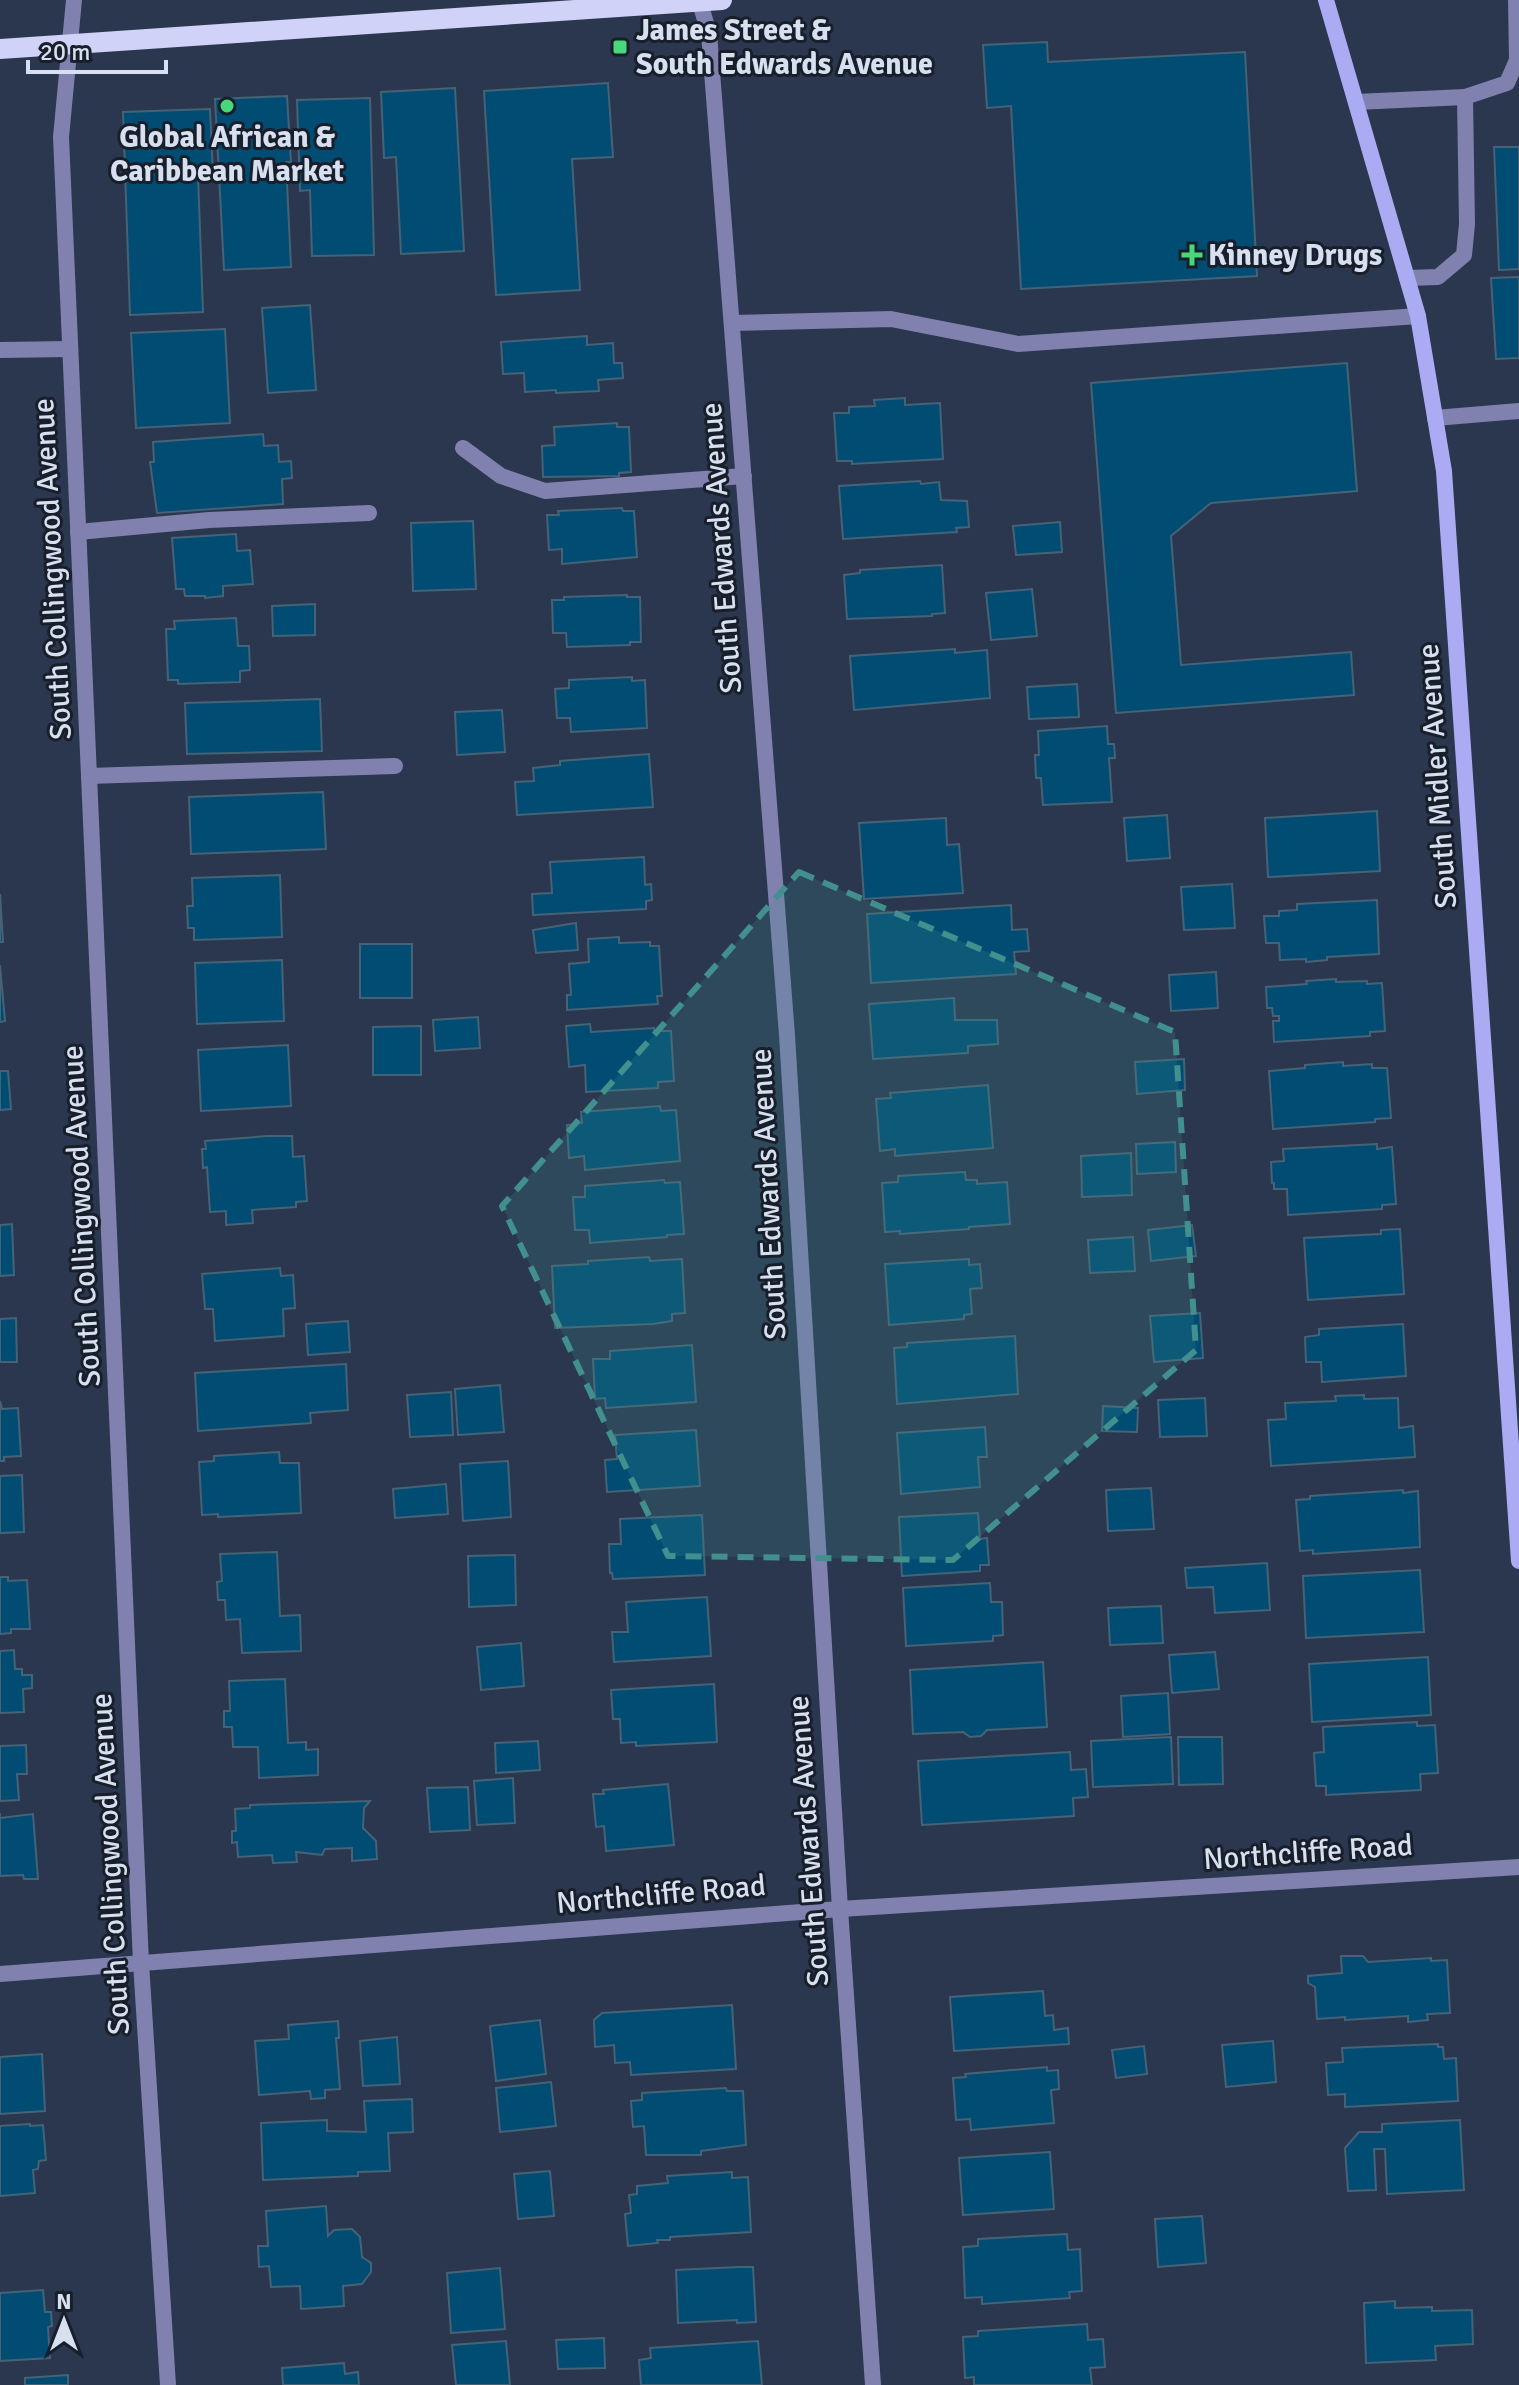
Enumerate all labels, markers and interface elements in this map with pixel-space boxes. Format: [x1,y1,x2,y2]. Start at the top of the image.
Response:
place label: James Street & South Edwards Avenue [636,12,933,83]
scale bar [28,24,166,74]
text: 20 m [40,37,90,67]
marker: James Street & South Edwards Avenue [611,38,629,56]
marker: Global African & Caribbean Market [218,97,236,115]
place label: Global African & Caribbean Market [110,119,344,190]
place label: Kinney Drugs [1208,237,1382,274]
marker: Kinney Drugs [1183,246,1201,264]
street label: South Collingwood Avenue [25,397,80,741]
street label: South Edwards Avenue [693,401,750,695]
street label: South Midler Avenue [1410,642,1465,910]
street label: South Collingwood Avenue [54,1044,109,1388]
street label: South Edwards Avenue [742,1047,795,1340]
street label: South Collingwood Avenue [83,1692,138,2036]
street label: South Edwards Avenue [780,1694,837,1988]
street label: Northcliffe Road [1202,1827,1414,1878]
street label: Northcliffe Road [555,1867,767,1922]
north arrow [24,2281,104,2361]
text: N [56,2288,72,2315]

